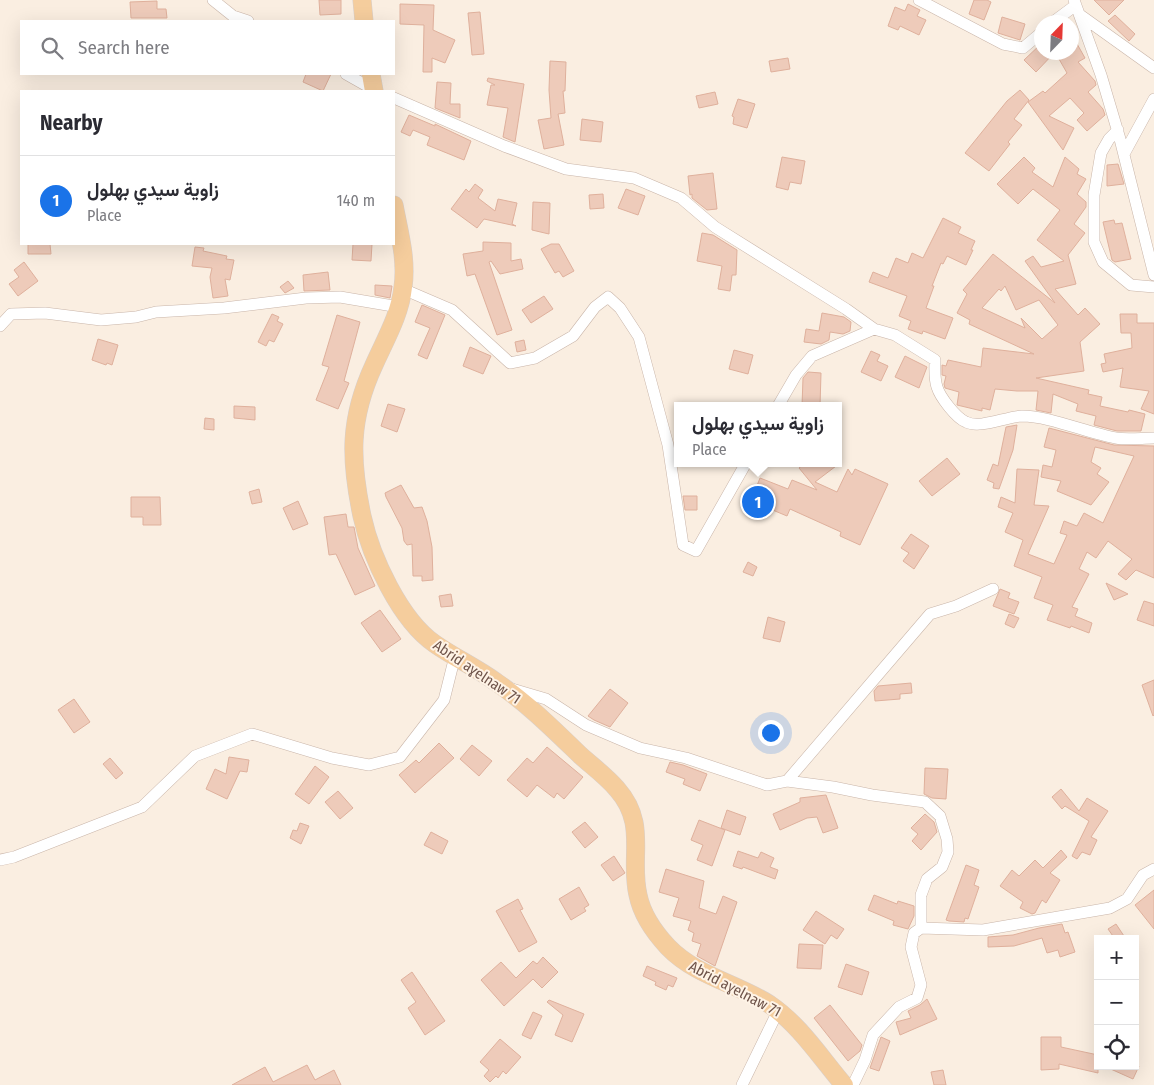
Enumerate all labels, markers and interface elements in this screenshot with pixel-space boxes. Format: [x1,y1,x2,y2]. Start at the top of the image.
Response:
north arrow [1034,15,1079,60]
search box [20,20,395,75]
icon: search [38,34,66,62]
text: Search here [78,36,170,59]
text: Nearby [40,110,102,136]
text: زاوية سيدي بهلول [87,178,219,201]
text: 1 [53,191,59,210]
text: 140 m [337,191,375,210]
text: Place [87,206,122,225]
popup [674,402,842,467]
text: زاوية سيدي بهلول [692,412,824,435]
text: Place [692,440,727,459]
pin: 1 [742,483,774,521]
street label: Abrid aɣelnaw 71 [430,636,524,708]
your location [758,720,784,746]
map controls [1094,935,1139,1070]
button: + [1094,935,1139,980]
street label: Abrid aɣelnaw 71 [686,957,784,1021]
button: − [1094,980,1139,1025]
button: locate [1094,1025,1139,1070]

